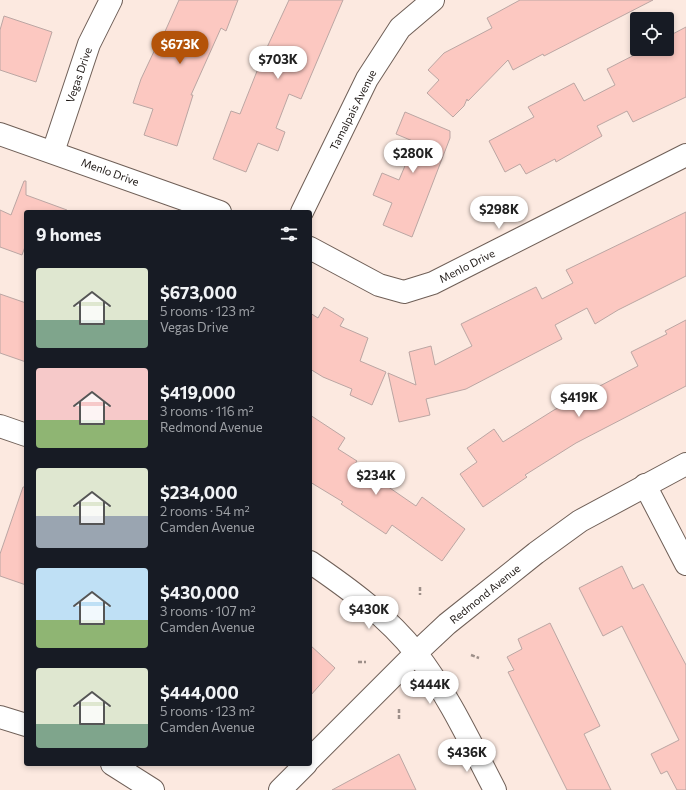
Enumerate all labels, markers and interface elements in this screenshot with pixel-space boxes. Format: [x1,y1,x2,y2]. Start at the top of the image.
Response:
map controls [630,12,674,56]
button: locate [630,12,674,56]
pin: $673K [152,31,208,65]
text: $673K [160,36,200,52]
street label: Vegas Drive [63,45,94,104]
pin: $703K [250,46,306,80]
text: $703K [258,51,298,67]
street label: Tamalpais Avenue [327,67,379,152]
pin: $280K [385,140,441,174]
text: $280K [393,145,433,161]
street label: Menlo Drive [79,155,141,188]
pin: $298K [471,196,527,230]
text: $298K [479,201,519,217]
icon: filters [278,223,300,245]
text: 9 homes [36,224,101,245]
street label: Menlo Drive [437,246,497,285]
text: $673,000 [160,282,237,303]
icon: home [68,284,116,332]
text: 5 rooms · 123 m² [160,303,255,319]
text: Vegas Drive [160,319,228,335]
text: $419,000 [160,382,236,403]
icon: home [68,384,116,432]
pin: $419K [551,384,607,418]
text: $419K [560,389,598,405]
text: 3 rooms · 116 m² [160,403,254,419]
text: Redmond Avenue [160,419,263,435]
pin: $234K [348,462,404,496]
text: $234K [356,467,396,483]
text: $234,000 [160,482,238,503]
icon: home [68,484,116,532]
text: 2 rooms · 54 m² [160,503,250,519]
text: Camden Avenue [160,519,255,535]
street label: Redmond Avenue [447,561,523,626]
text: $430,000 [160,582,239,603]
icon: home [68,584,116,632]
pin: $430K [341,596,397,630]
text: $430K [349,601,389,617]
text: 3 rooms · 107 m² [160,603,256,619]
text: Camden Avenue [160,619,255,635]
pin: $444K [402,671,458,705]
text: $444K [410,676,450,692]
text: $444,000 [160,682,239,703]
icon: home [68,684,116,732]
text: 5 rooms · 123 m² [160,703,255,719]
text: Camden Avenue [160,719,255,735]
pin: $436K [439,739,495,773]
text: $436K [447,744,487,760]

